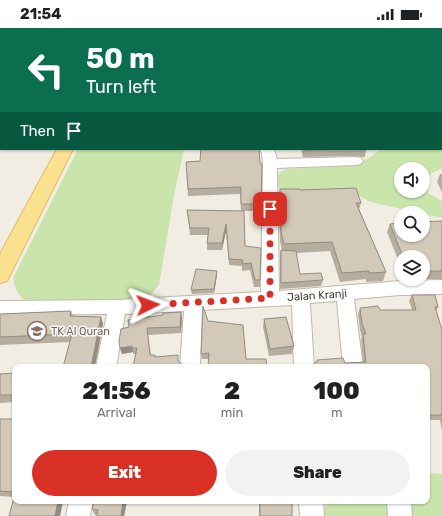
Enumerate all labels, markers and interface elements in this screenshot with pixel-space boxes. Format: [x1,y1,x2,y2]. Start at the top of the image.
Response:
text: 21:54 [20,5,62,23]
text: 50 m [86,42,155,75]
icon: left [20,44,72,96]
text: Turn left [86,76,156,98]
icon: arrive [63,120,85,142]
text: Then [20,122,55,140]
map controls [394,162,430,286]
button: sound [394,162,430,198]
pin [253,192,287,226]
icon: arrive [259,198,281,220]
button: search [394,206,430,242]
button: layers [394,250,430,286]
position arrow [127,284,169,326]
street label: Jalan Kranji [287,287,347,304]
school or university icon: TK Al Quran [26,320,48,342]
place label: TK Al Quran [51,325,110,338]
text: 21:56 [82,377,151,405]
text: 2 [224,377,240,405]
text: 100 [314,377,360,405]
text: Arrival [97,405,136,420]
text: min [221,405,243,420]
text: m [331,405,342,420]
button: Exit [32,450,217,496]
button: Share [225,450,410,496]

